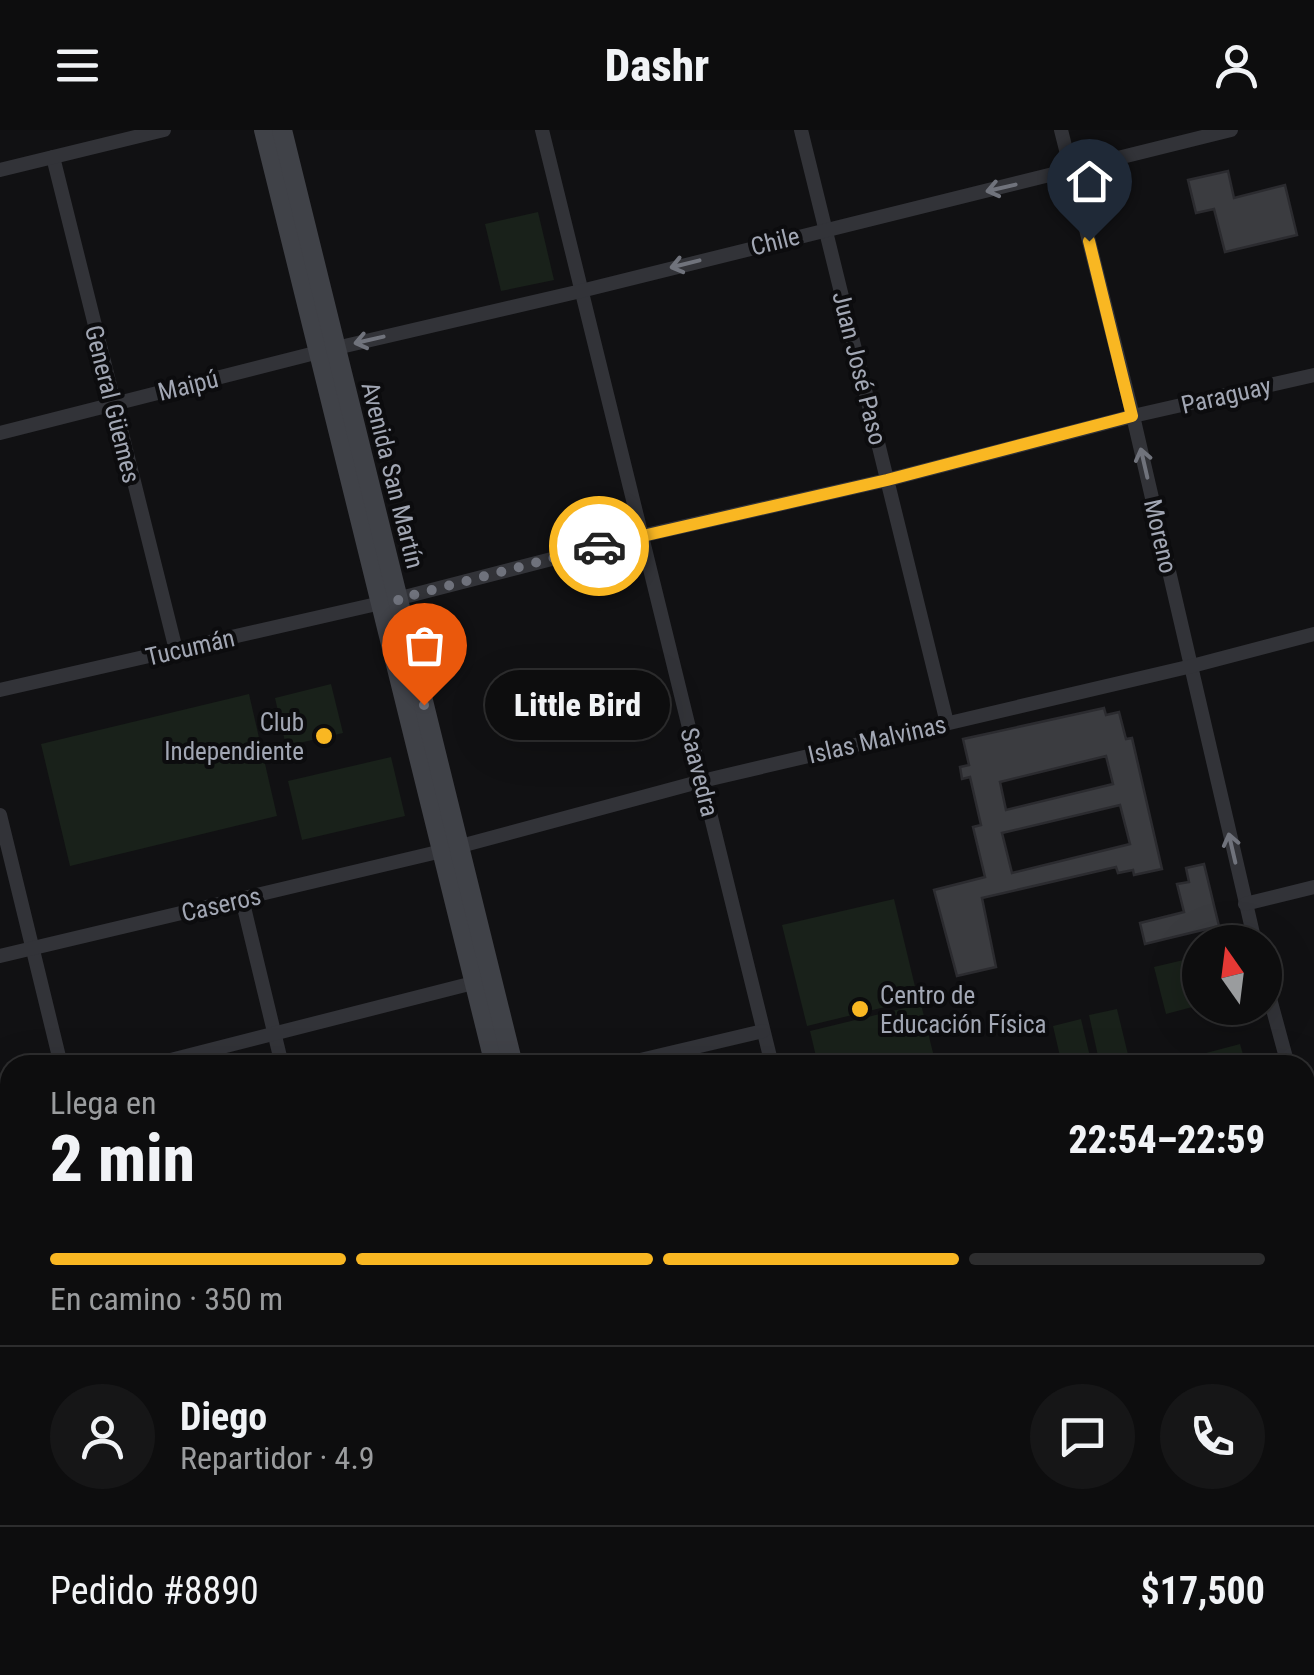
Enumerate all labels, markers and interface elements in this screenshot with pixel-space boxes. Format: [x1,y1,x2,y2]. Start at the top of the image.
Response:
icon: menu [50,38,105,93]
icon: person [1209,38,1264,93]
text: Dashr [605,39,709,92]
pin [1047,139,1132,242]
icon: home [1062,154,1117,209]
one-way arrow [985,180,1017,198]
street label: Chile [748,221,803,262]
one-way arrow [670,256,701,275]
street label: Juan José Paso [826,288,893,448]
street label: General Güemes [79,322,146,486]
one-way arrow [354,332,386,350]
street label: Maipú [155,364,221,407]
street label: Paraguay [1178,371,1274,420]
street label: Avenida San Martín [355,379,430,571]
one-way arrow [1134,448,1152,480]
courier [549,496,649,596]
street label: Moreno [1138,496,1183,576]
icon: car [572,519,627,574]
pin [382,603,467,706]
icon: bag [397,618,452,673]
street label: Tucumán [143,623,237,672]
callout: Little Bird [484,670,669,740]
text: Little Bird [514,686,641,724]
place label: Club Independiente [164,708,304,766]
street label: Islas Malvinas [805,709,949,769]
marker: Club Independiente [313,725,335,747]
street label: Saavedra [674,725,725,820]
one-way arrow [1222,833,1241,865]
street label: Caseros [179,881,264,928]
north arrow [1182,925,1282,1025]
map controls [1182,925,1282,1025]
place label: Centro de Educación Física [880,981,1046,1039]
marker: Centro de Educación Física [849,998,871,1020]
text: Llega en [50,1084,157,1122]
text: 22:54–22:59 [1068,1118,1265,1162]
text: 2 min [50,1121,195,1197]
text: En camino · 350 m [50,1280,283,1318]
button: person [50,1384,155,1489]
button: chat [1030,1384,1135,1489]
button: phone [1160,1384,1265,1489]
text: Diego [180,1395,267,1439]
text: Repartidor · 4.9 [180,1439,375,1477]
text: Pedido #8890 [50,1569,259,1613]
text: $17,500 [1140,1569,1265,1613]

